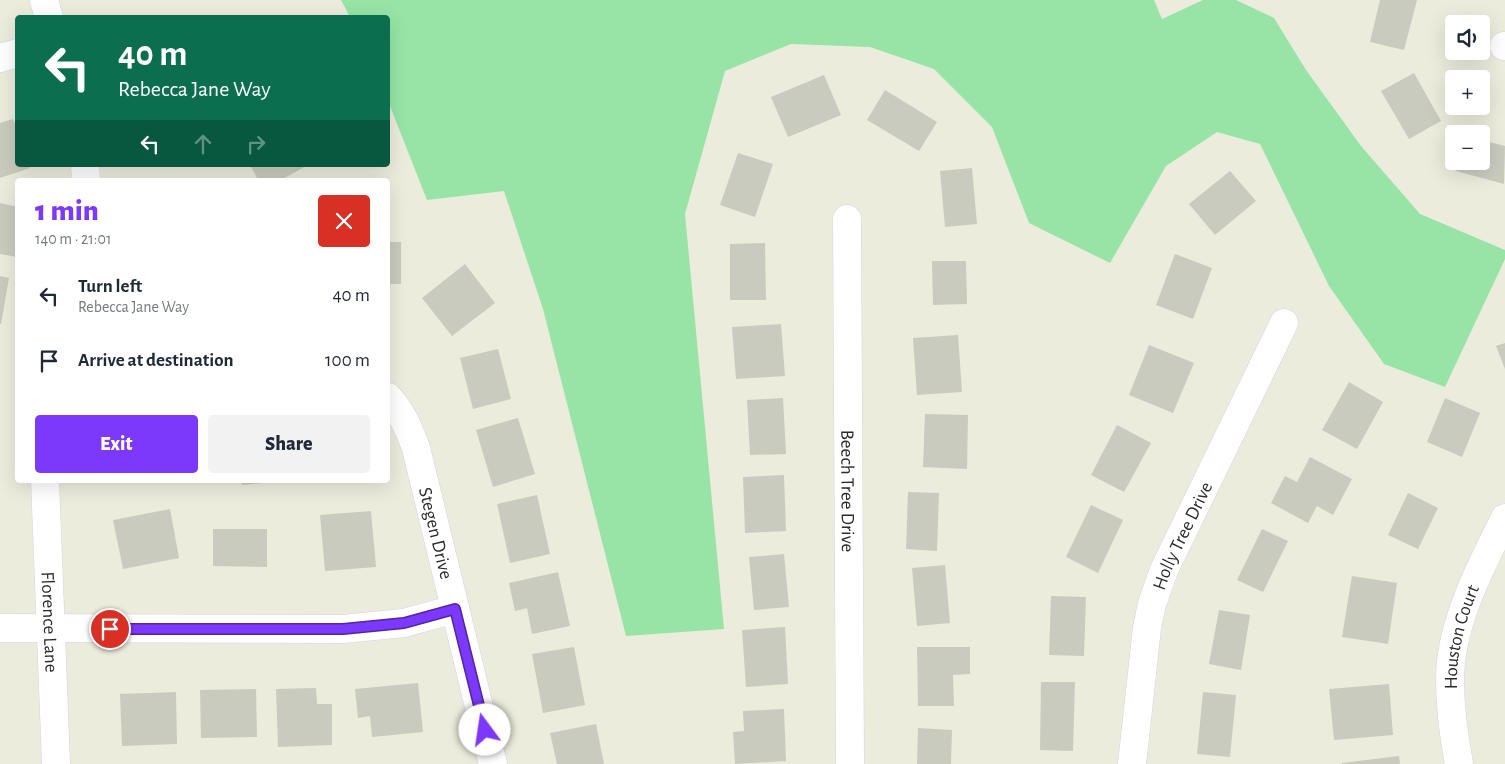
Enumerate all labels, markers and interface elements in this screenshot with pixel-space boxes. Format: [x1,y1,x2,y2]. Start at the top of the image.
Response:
map controls [1445,15,1490,170]
button: sound [1445,15,1490,60]
icon: left [35,35,100,100]
text: 40 m [118,37,187,72]
button: + [1445,70,1490,115]
text: Rebecca Jane Way [118,78,271,100]
button: − [1445,125,1490,170]
icon: left [136,130,164,158]
icon: ahead [189,130,217,158]
icon: right [242,130,270,158]
button: close [318,195,370,247]
text: 1 min [35,196,99,226]
text: 140 m · 21:01 [35,231,111,247]
text: Turn left [78,277,142,296]
icon: left [35,282,63,310]
text: 40 m [332,286,370,305]
text: Rebecca Jane Way [78,299,189,315]
icon: arrive [35,347,63,375]
text: Arrive at destination [78,351,234,370]
text: 100 m [325,351,370,370]
button: Exit [35,415,198,473]
button: Share [208,415,370,473]
street label: Beech Tree Drive [837,430,857,552]
street label: Holly Tree Drive [1150,479,1216,592]
street label: Stegen Drive [415,485,456,581]
street label: Florence Lane [38,571,60,673]
street label: Houston Court [1442,582,1483,689]
pin [89,608,131,650]
icon: arrive [96,615,124,643]
position arrow [458,703,510,755]

